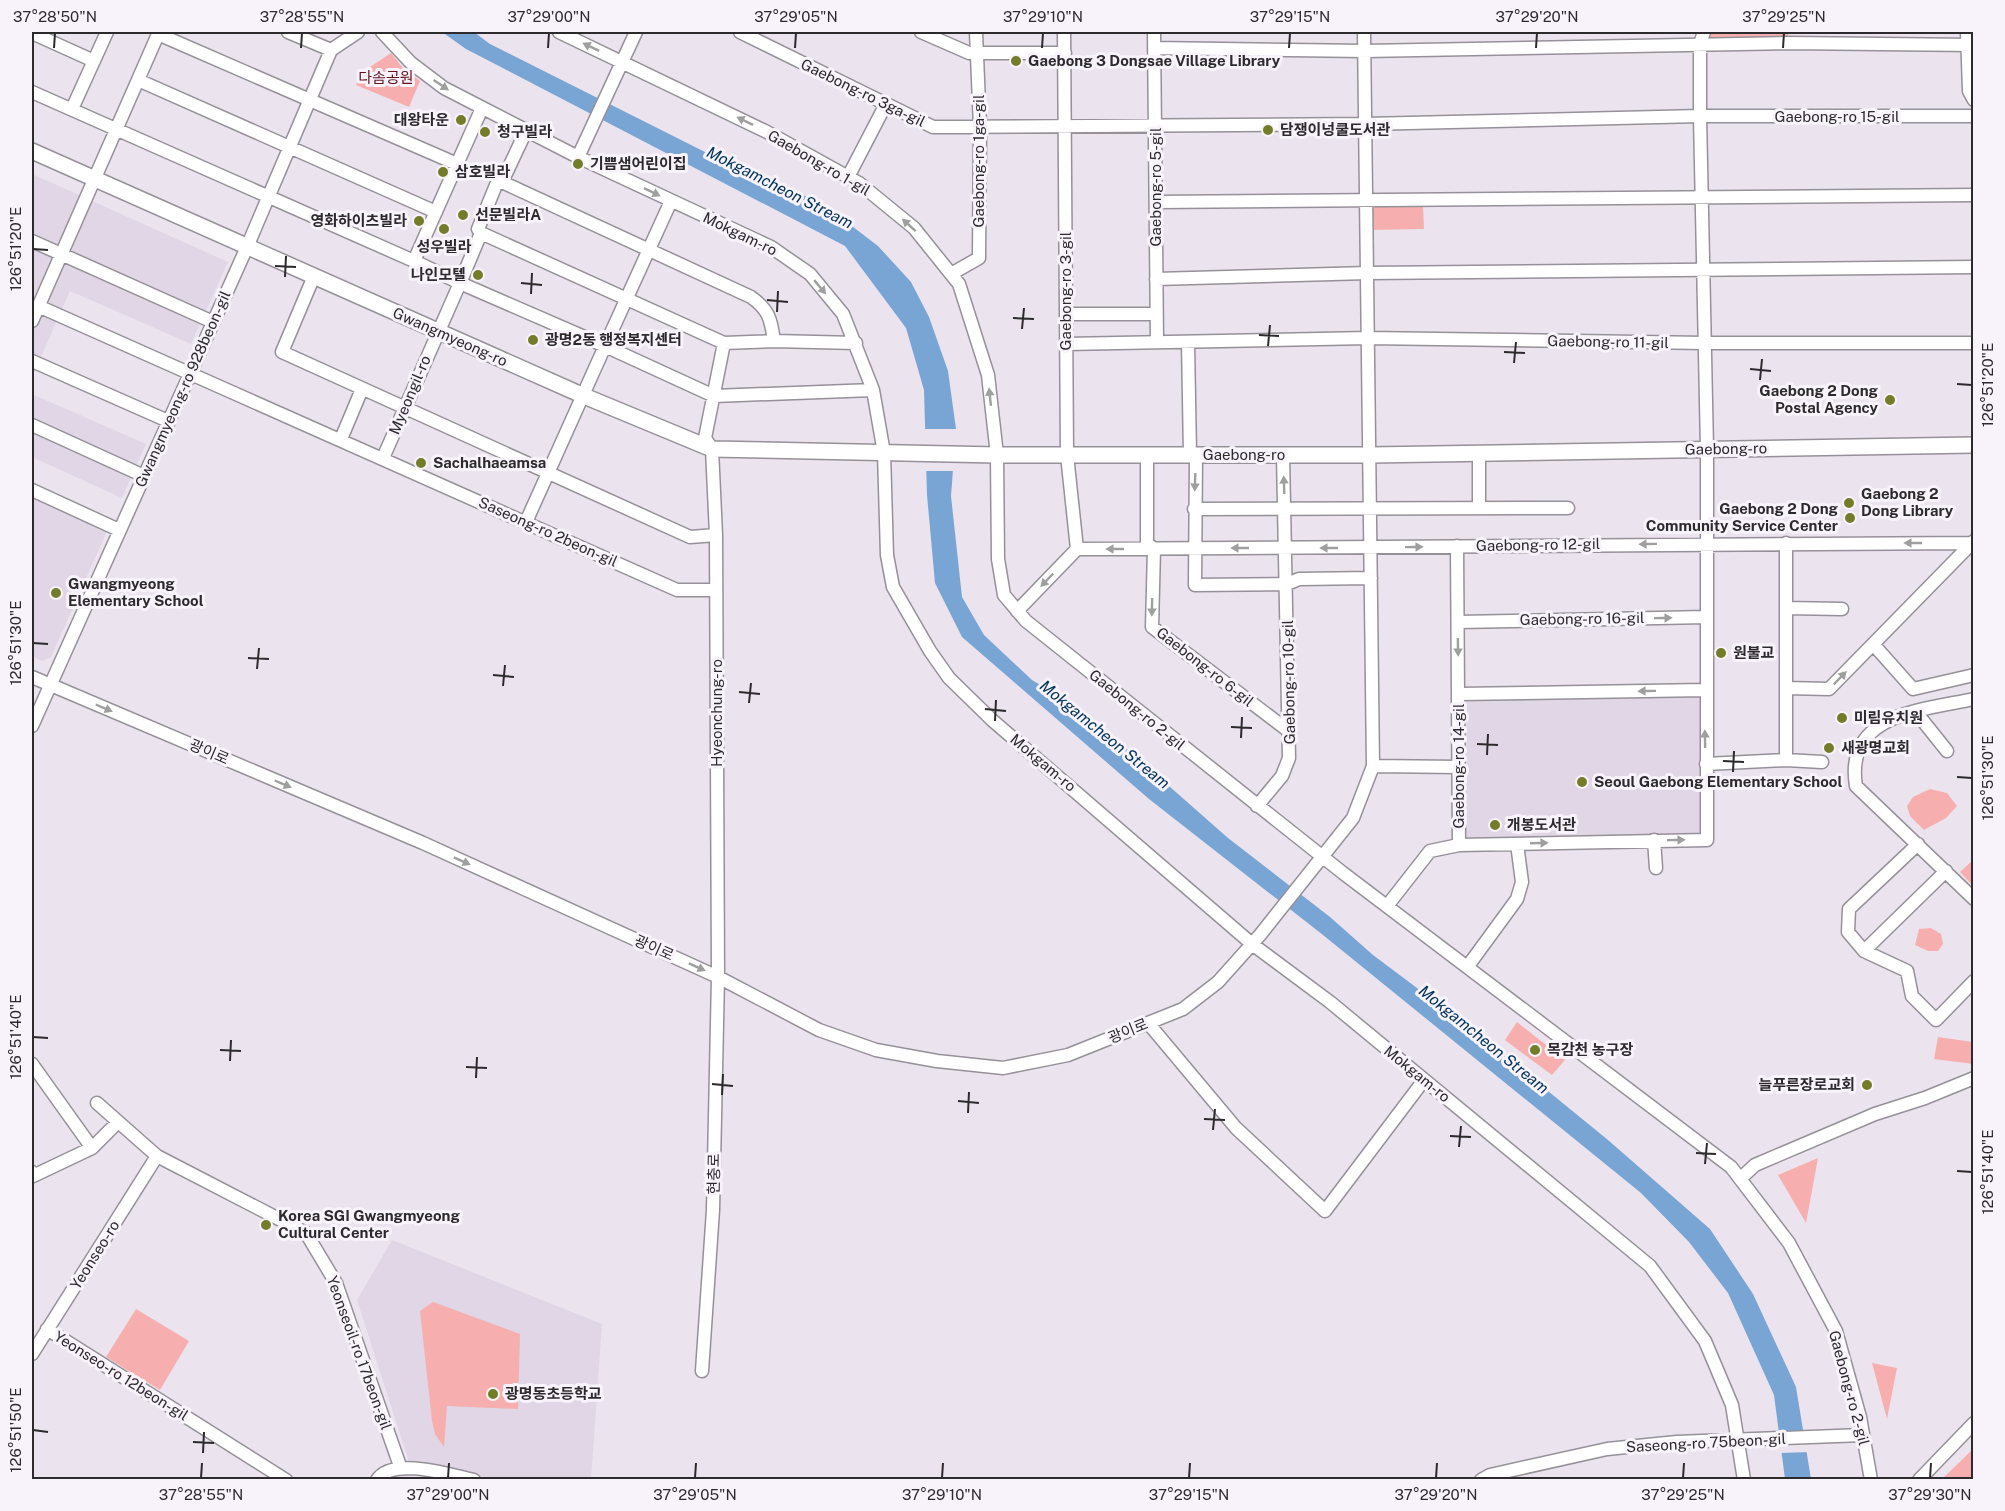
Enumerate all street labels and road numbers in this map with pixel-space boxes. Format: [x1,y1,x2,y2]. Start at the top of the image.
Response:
street label: Gaebong-ro 3ga-gil [798,55,928,130]
street label: Gaebong-ro 1ga-gil [970,95,987,227]
street label: Gaebong-ro 15-gil [1774,108,1900,125]
street label: Gaebong-ro 1-gil [765,126,873,199]
street label: Gaebong-ro 5-gil [1147,128,1164,246]
street label: Mokgam-ro [701,208,780,259]
street label: Gaebong-ro 3-gil [1057,232,1074,350]
street label: Gwangmyeong-ro 928beon-gil [131,288,234,490]
street label: Gwangmyeong-ro [390,304,510,369]
street label: Gaebong-ro 11-gil [1547,332,1669,351]
street label: Myeongil-ro [385,353,434,437]
street label: Gaebong-ro [1685,439,1767,458]
street label: Gaebong-ro [1203,446,1285,463]
street label: Saseong-ro 2beon-gil [476,493,620,570]
street label: Gaebong-ro 12-gil [1476,535,1600,554]
street label: Gaebong-ro 16-gil [1519,609,1645,628]
street label: Gaebong-ro 10-gil [1279,620,1298,744]
street label: Gaebong-ro 6-gil [1153,623,1257,710]
street label: Hyeonchung-ro [708,659,725,767]
street label: Gaebong-ro 2-gil [1086,666,1189,753]
street label: Gaebong-ro 14-gil [1450,704,1467,828]
street label: Mokgam-ro [1007,730,1079,795]
street label: 광이로 [187,736,232,767]
street label: 광이로 [632,931,677,964]
street label: 광이로 [1105,1015,1150,1046]
street label: Mokgam-ro [1381,1042,1454,1105]
street label: 현충로 [705,1153,722,1195]
street label: Yeonseo-ro [67,1217,123,1292]
street label: Yeonseoil-ro 17beon-gil [324,1273,395,1432]
street label: Yeonseo-ro 12beon-gil [51,1327,191,1424]
street label: Gaebong-ro 2-gil [1826,1329,1873,1447]
street label: Saseong-ro 75beon-gil [1626,1430,1786,1455]

